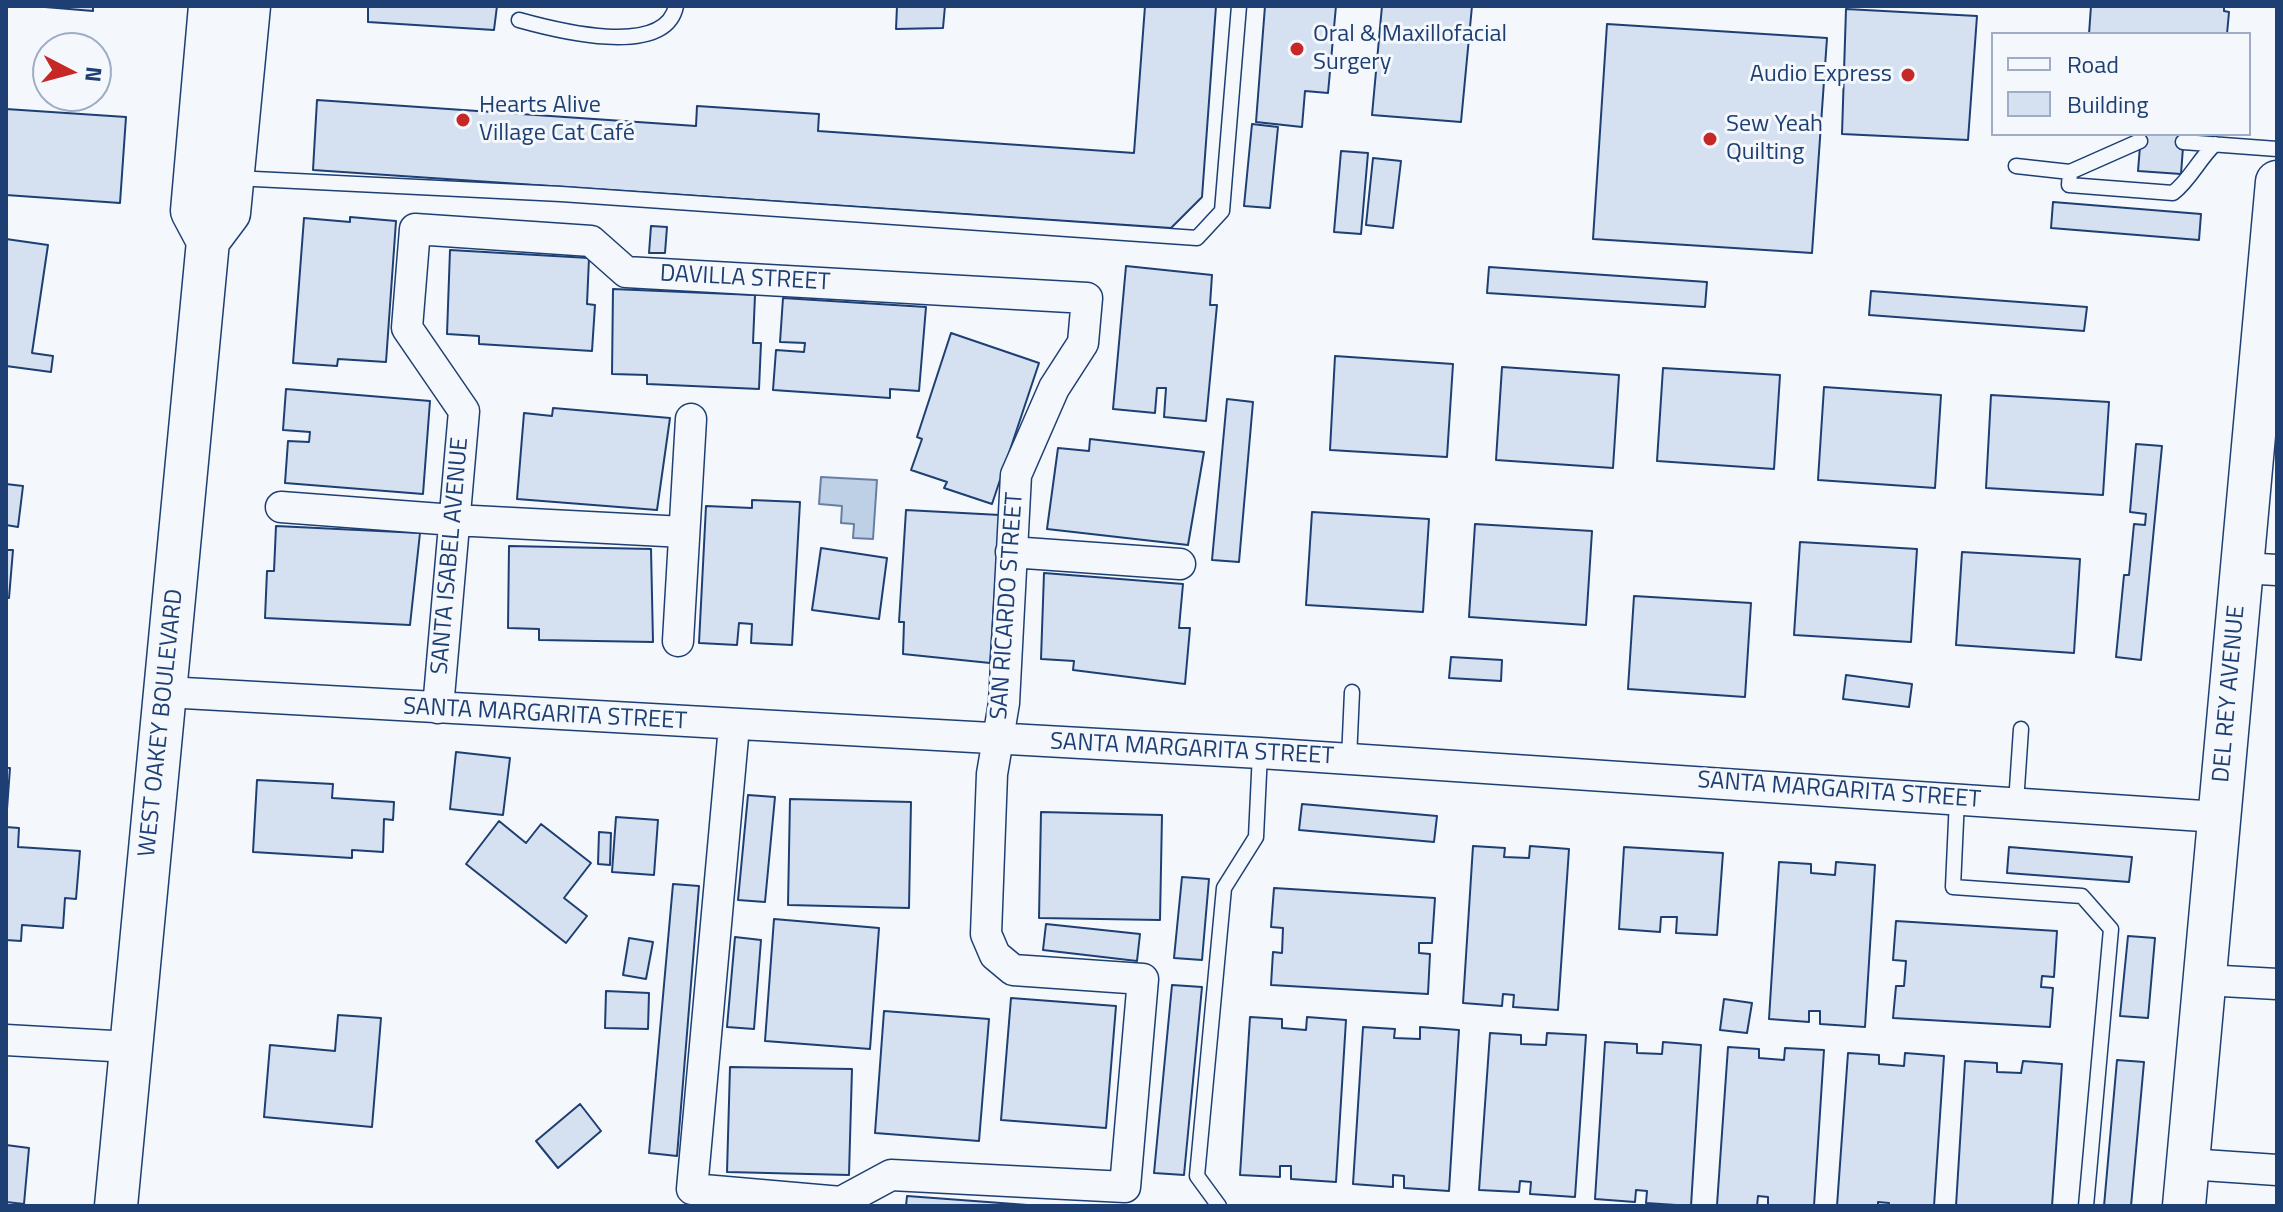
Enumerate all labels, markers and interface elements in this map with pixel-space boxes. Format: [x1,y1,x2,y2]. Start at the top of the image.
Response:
place label: Oral & Maxillofacial Surgery [1313,21,1507,77]
north arrow [32,32,112,112]
legend [1991,32,2251,136]
marker: Oral & Maxillofacial Surgery [1288,40,1306,58]
text: Road [2067,46,2119,82]
place label: Audio Express [1750,61,1892,89]
text: N [76,65,112,84]
marker: Audio Express [1899,66,1917,84]
text: Building [2067,86,2149,122]
place label: Hearts Alive Village Cat Café [479,92,635,148]
marker: Hearts Alive Village Cat Café [454,111,472,129]
place label: Sew Yeah Quilting [1726,111,1823,167]
marker: Sew Yeah Quilting [1701,130,1719,148]
street label: DAVILLA STREET [659,260,831,298]
street label: SANTA ISABEL AVENUE [426,436,476,676]
street label: SAN RICARDO STREET [986,491,1030,721]
street label: WEST OAKEY BOULEVARD [134,588,190,858]
street label: DEL REY AVENUE [2208,604,2252,784]
street label: SANTA MARGARITA STREET [402,693,688,737]
street label: SANTA MARGARITA STREET [1049,728,1335,772]
street label: SANTA MARGARITA STREET [1696,767,1982,815]

